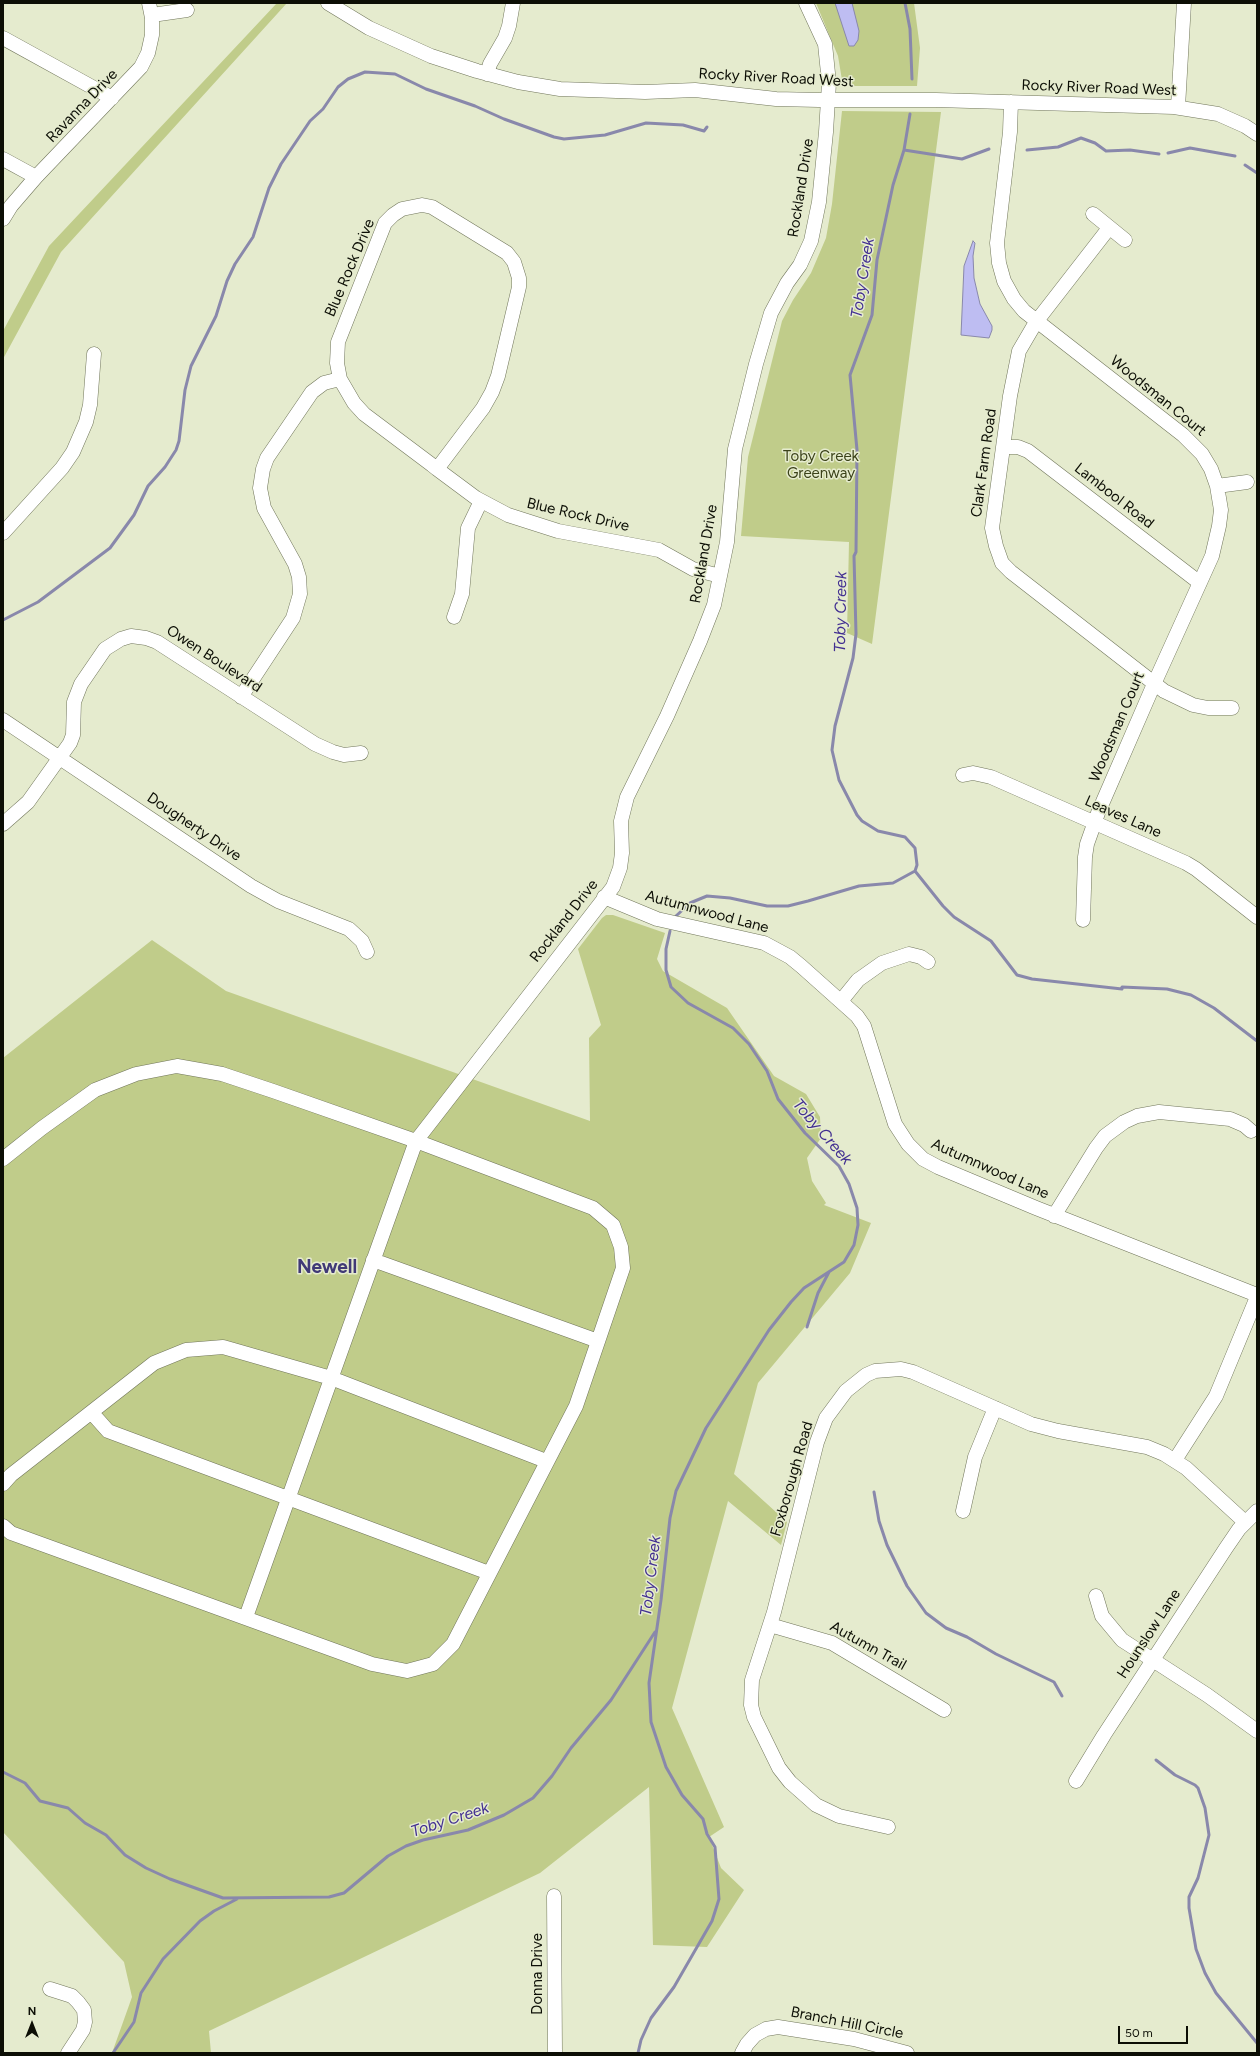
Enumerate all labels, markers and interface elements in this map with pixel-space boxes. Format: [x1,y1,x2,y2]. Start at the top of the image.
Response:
street label: Rocky River Road West [698,65,854,91]
street label: Ravanna Drive [43,66,121,146]
street label: Rocky River Road West [1021,76,1177,100]
street label: Rockland Drive [784,137,818,239]
street label: Blue Rock Drive [321,216,379,320]
water label: Toby Creek [847,237,879,319]
street label: Woodsman Court [1106,352,1210,440]
street label: Clark Farm Road [967,407,1001,519]
park label: Toby Creek Greenway [783,448,859,483]
street label: Lambool Road [1071,459,1157,533]
street label: Blue Rock Drive [525,494,631,536]
street label: Rockland Drive [686,503,722,605]
water label: Toby Creek [831,571,851,653]
street label: Owen Boulevard [163,621,265,697]
street label: Woodsman Court [1086,669,1148,785]
street label: Dougherty Drive [143,789,245,865]
street label: Leaves Lane [1082,792,1164,842]
street label: Rockland Drive [526,876,602,966]
street label: Autumnwood Lane [643,887,771,937]
water label: Toby Creek [788,1095,856,1169]
street label: Autumnwood Lane [928,1135,1052,1203]
district label: Newell [297,1256,357,1278]
street label: Foxborough Road [767,1419,817,1539]
water label: Toby Creek [637,1535,665,1617]
street label: Hounslow Lane [1113,1586,1185,1682]
street label: Autumn Trail [827,1618,909,1674]
water label: Toby Creek [409,1798,491,1842]
street label: Donna Drive [529,1933,547,2015]
street label: Branch Hill Circle [789,2003,905,2043]
north arrow [12,2004,52,2044]
text: N [28,2005,36,2018]
scale bar [1120,2018,1190,2044]
text: 50 m [1125,2026,1153,2040]

